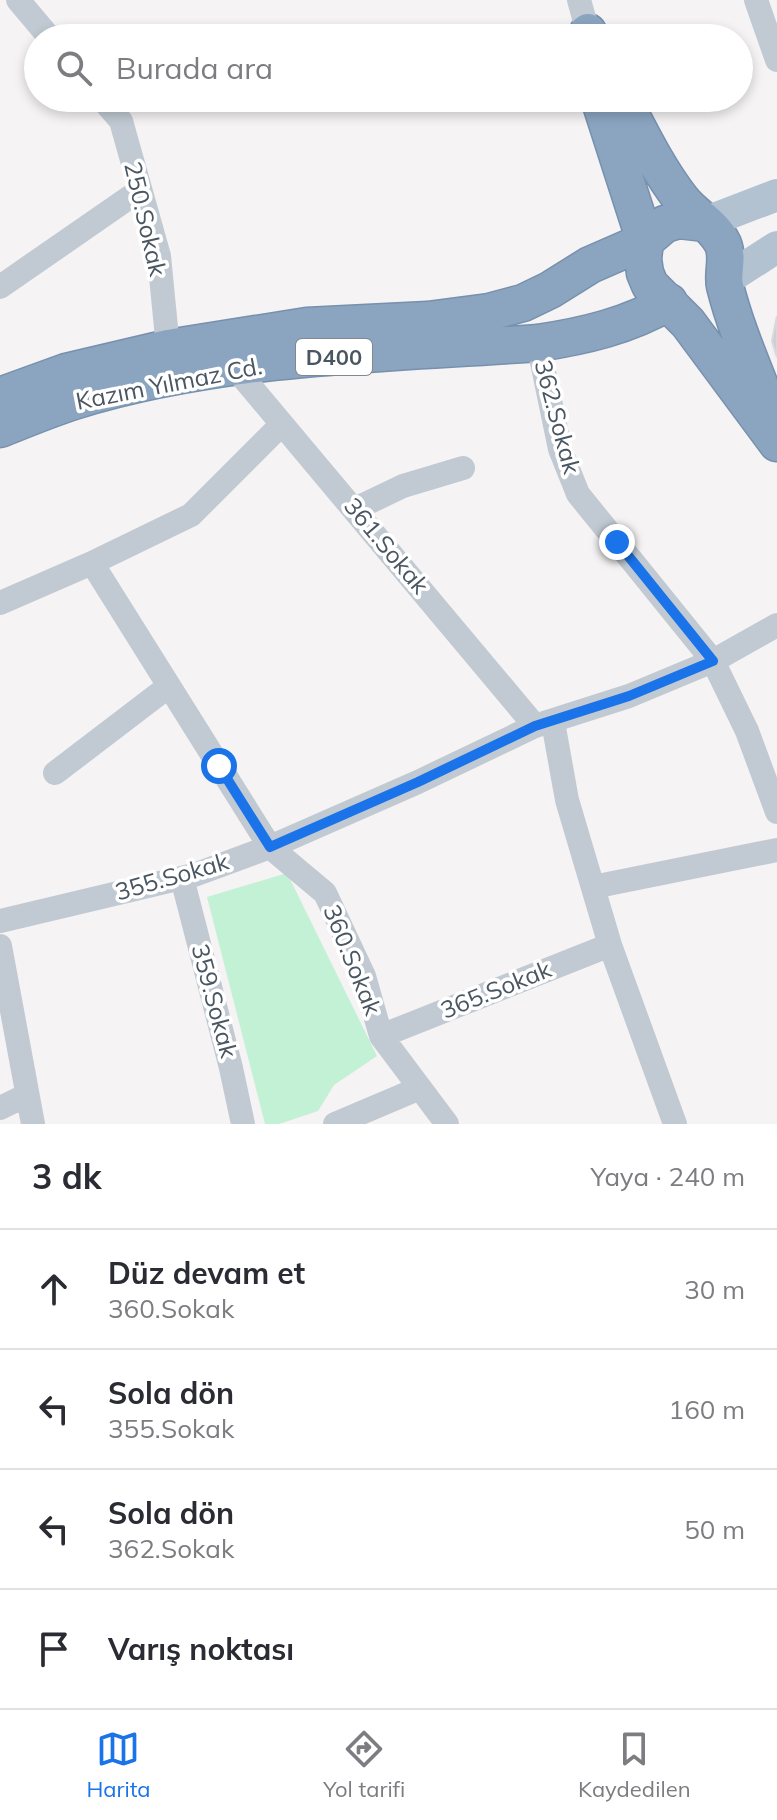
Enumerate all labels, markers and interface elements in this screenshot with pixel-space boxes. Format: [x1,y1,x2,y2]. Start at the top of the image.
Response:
search box [24,24,753,112]
icon: search [52,46,96,90]
text: Burada ara [116,49,273,87]
street label: 250.Sokak [118,159,174,280]
road number: D400 [296,339,372,375]
street label: Kazım Yılmaz Cd. [73,350,264,416]
street label: 362.Sokak [528,357,588,478]
street label: 361.Sokak [338,491,436,600]
route end [599,524,635,560]
route start [201,748,237,784]
street label: 355.Sokak [112,845,232,907]
street label: 360.Sokak [317,900,389,1020]
street label: 359.Sokak [185,941,245,1062]
street label: 365.Sokak [436,953,556,1025]
text: 3 dk [32,1155,102,1198]
text: Yaya · 240 m [591,1160,745,1193]
text: Düz devam et [108,1254,305,1292]
icon: ahead [32,1267,76,1311]
text: 30 m [684,1273,745,1306]
text: 360.Sokak [108,1292,234,1325]
text: Sola dön [108,1374,234,1412]
icon: left [32,1387,76,1431]
text: 160 m [669,1393,745,1426]
text: 355.Sokak [108,1412,234,1445]
text: Sola dön [108,1494,234,1532]
icon: left [32,1507,76,1551]
text: 50 m [684,1513,745,1546]
text: 362.Sokak [108,1532,234,1565]
icon: arrive [32,1627,76,1671]
text: Varış noktası [108,1630,294,1668]
tab: Harita [86,1727,151,1803]
tab: Yol tarifi [323,1727,405,1803]
tab: Kaydedilen [578,1727,691,1803]

